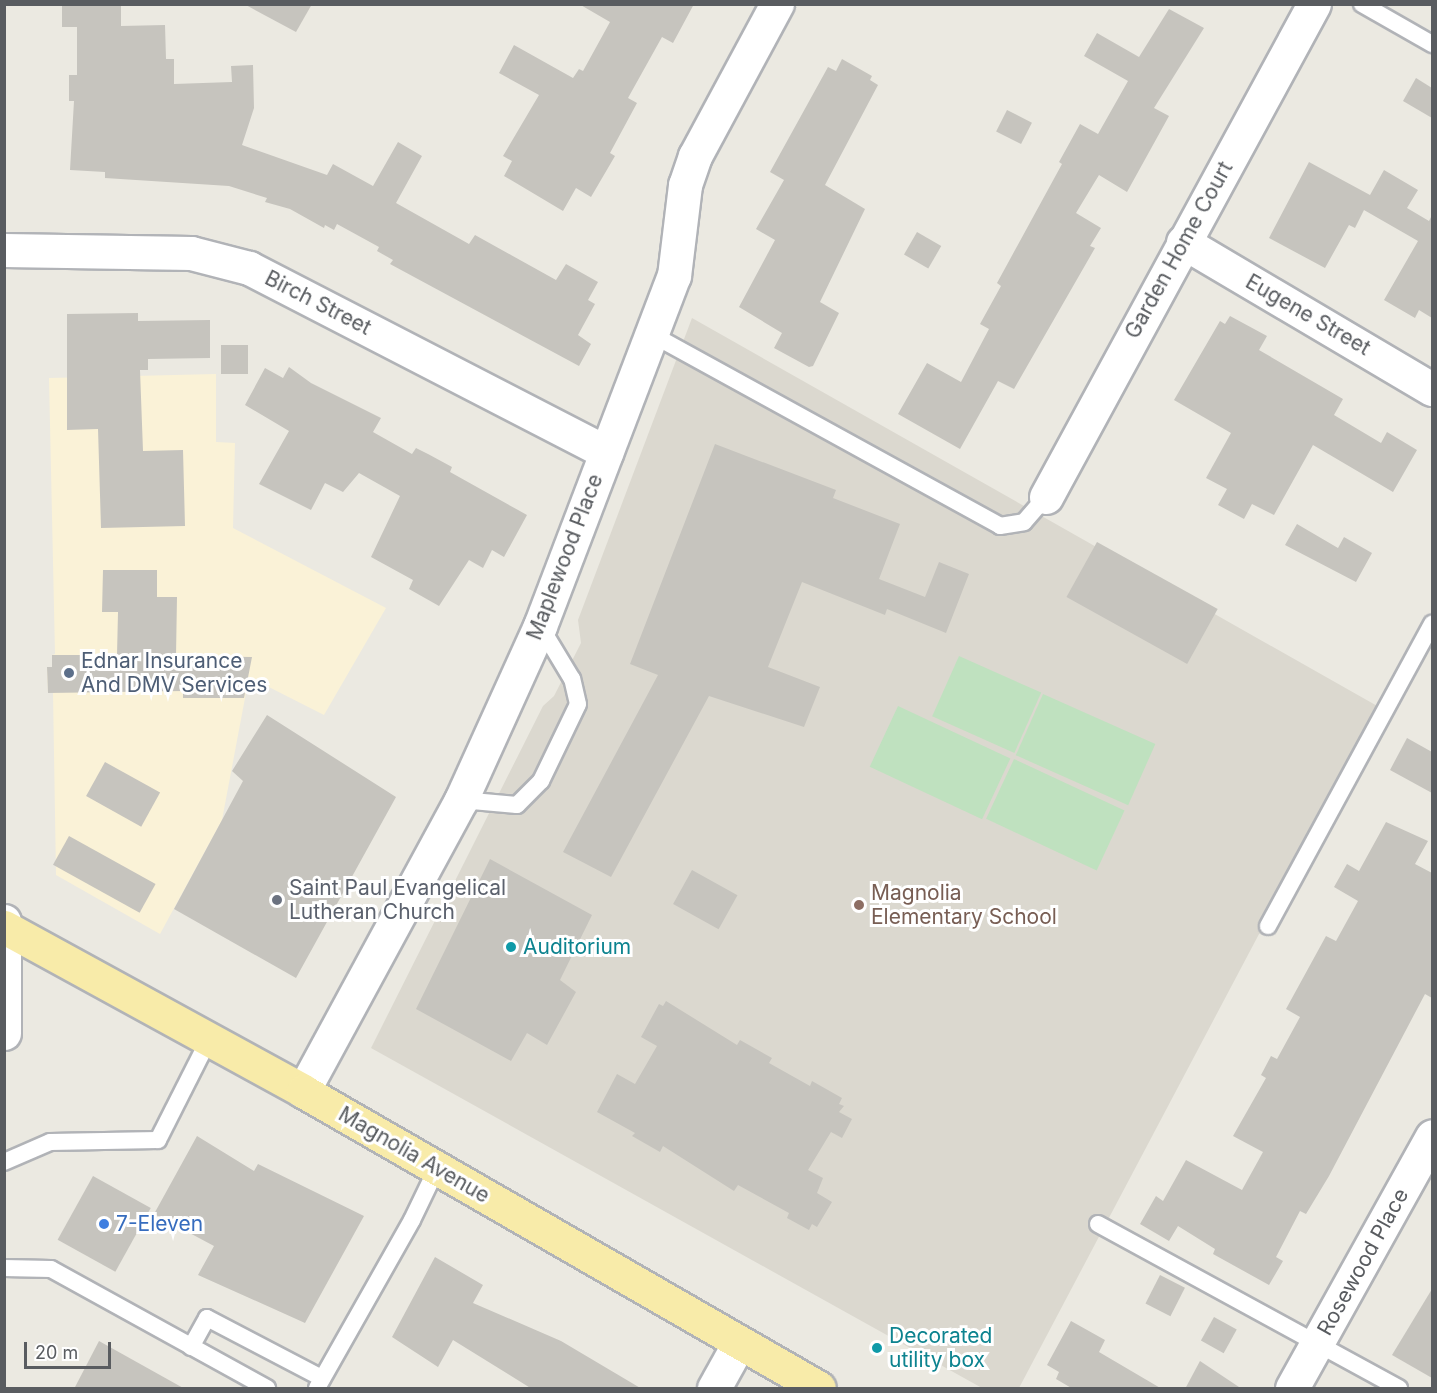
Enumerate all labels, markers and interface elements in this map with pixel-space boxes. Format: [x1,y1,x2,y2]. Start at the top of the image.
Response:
street label: Garden Home Court [1120,157,1238,343]
street label: Birch Street [261,265,375,341]
street label: Eugene Street [1241,269,1375,361]
street label: Maplewood Place [522,470,608,644]
place label: Ednar Insurance And DMV Services [81,648,267,698]
marker: Ednar Insurance And DMV Services [62,666,76,680]
place label: Saint Paul Evangelical Lutheran Church [289,875,506,925]
place label: Magnolia Elementary School [871,880,1057,930]
marker: Saint Paul Evangelical Lutheran Church [270,893,284,907]
marker: Magnolia Elementary School [852,898,866,912]
place label: Auditorium [523,934,631,960]
marker: Auditorium [504,940,518,954]
street label: Magnolia Avenue [334,1102,494,1208]
street label: Rosewood Place [1312,1184,1414,1340]
place label: 7-Eleven [116,1211,203,1237]
marker: 7-Eleven [97,1217,111,1231]
place label: Decorated utility box [889,1323,992,1373]
scale bar [27,1330,114,1368]
marker: Decorated utility box [870,1341,884,1355]
text: 20 m [35,1342,78,1363]

